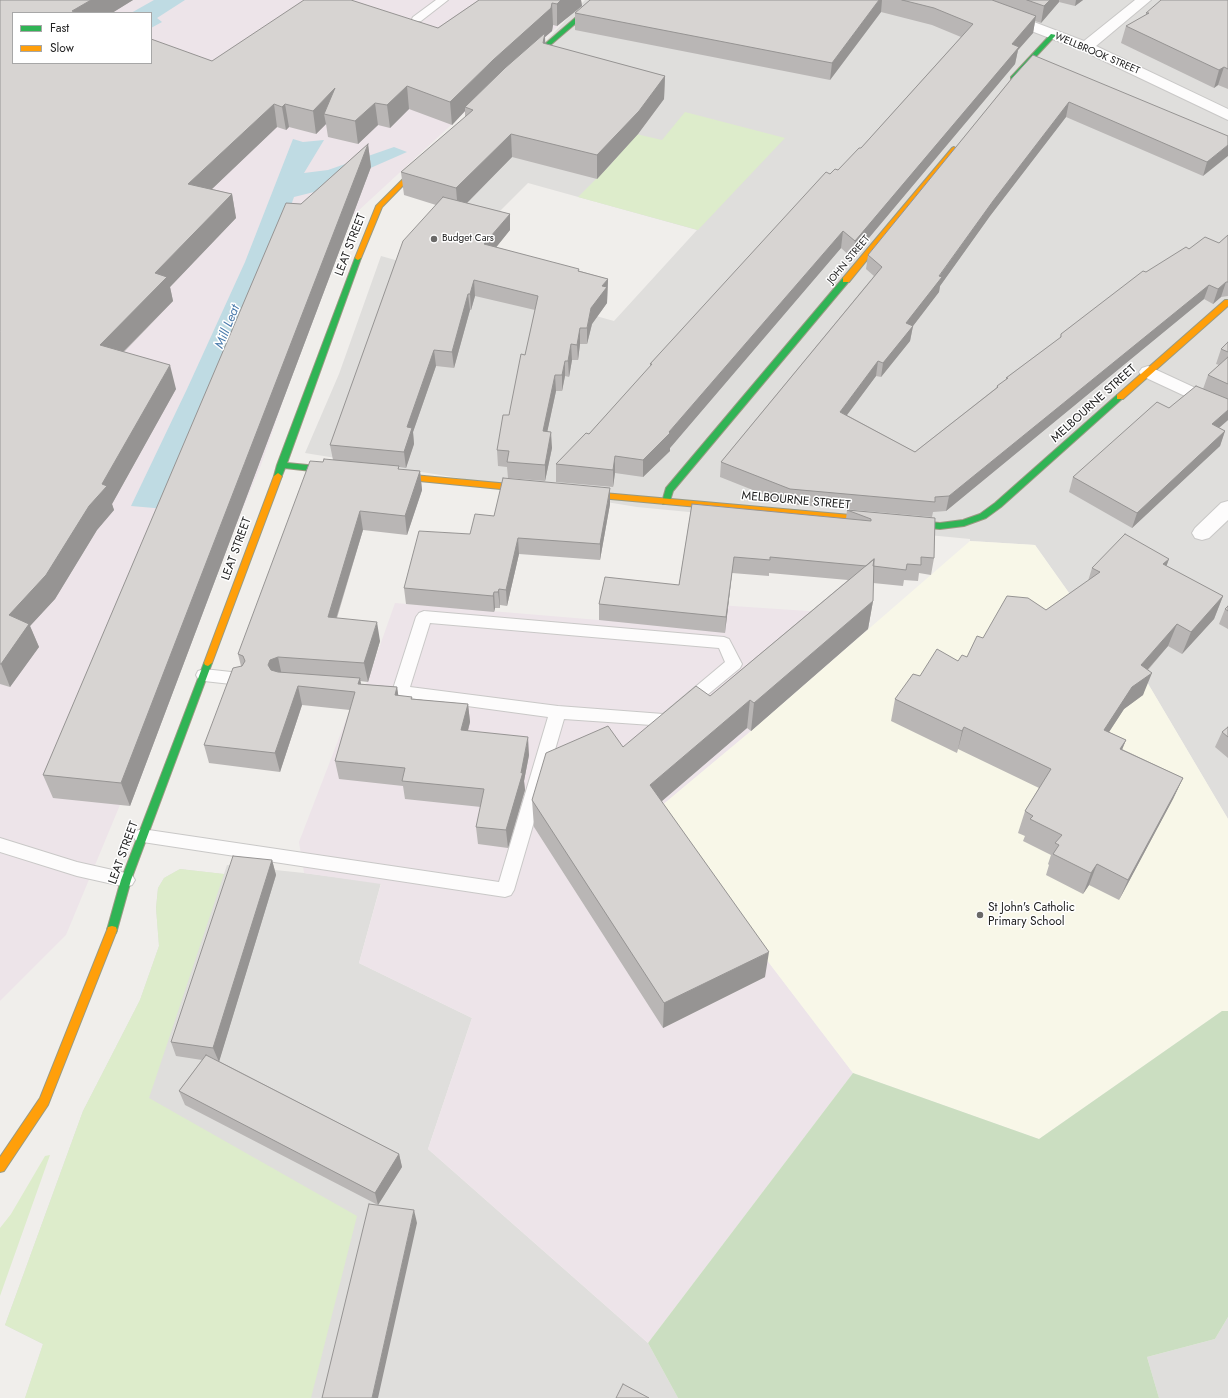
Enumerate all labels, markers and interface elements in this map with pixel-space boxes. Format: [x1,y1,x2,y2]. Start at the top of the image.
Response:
legend [12,12,152,64]
text: Fast [50,19,69,37]
street label: WELLBROOK STREET [1053,31,1141,77]
text: Slow [50,39,74,57]
street label: LEAT STREET [332,212,370,278]
place label: Budget Cars [442,233,494,245]
street label: JOHN STREET [825,233,873,287]
marker: Budget Cars [429,234,439,244]
water label: Mill Leat [212,303,244,351]
street label: MELBOURNE STREET [1049,362,1139,446]
street label: MELBOURNE STREET [741,489,851,513]
street label: LEAT STREET [219,516,255,582]
street label: LEAT STREET [106,820,142,886]
place label: St John's Catholic Primary School [988,901,1075,929]
marker: St John's Catholic Primary School [975,910,985,920]

